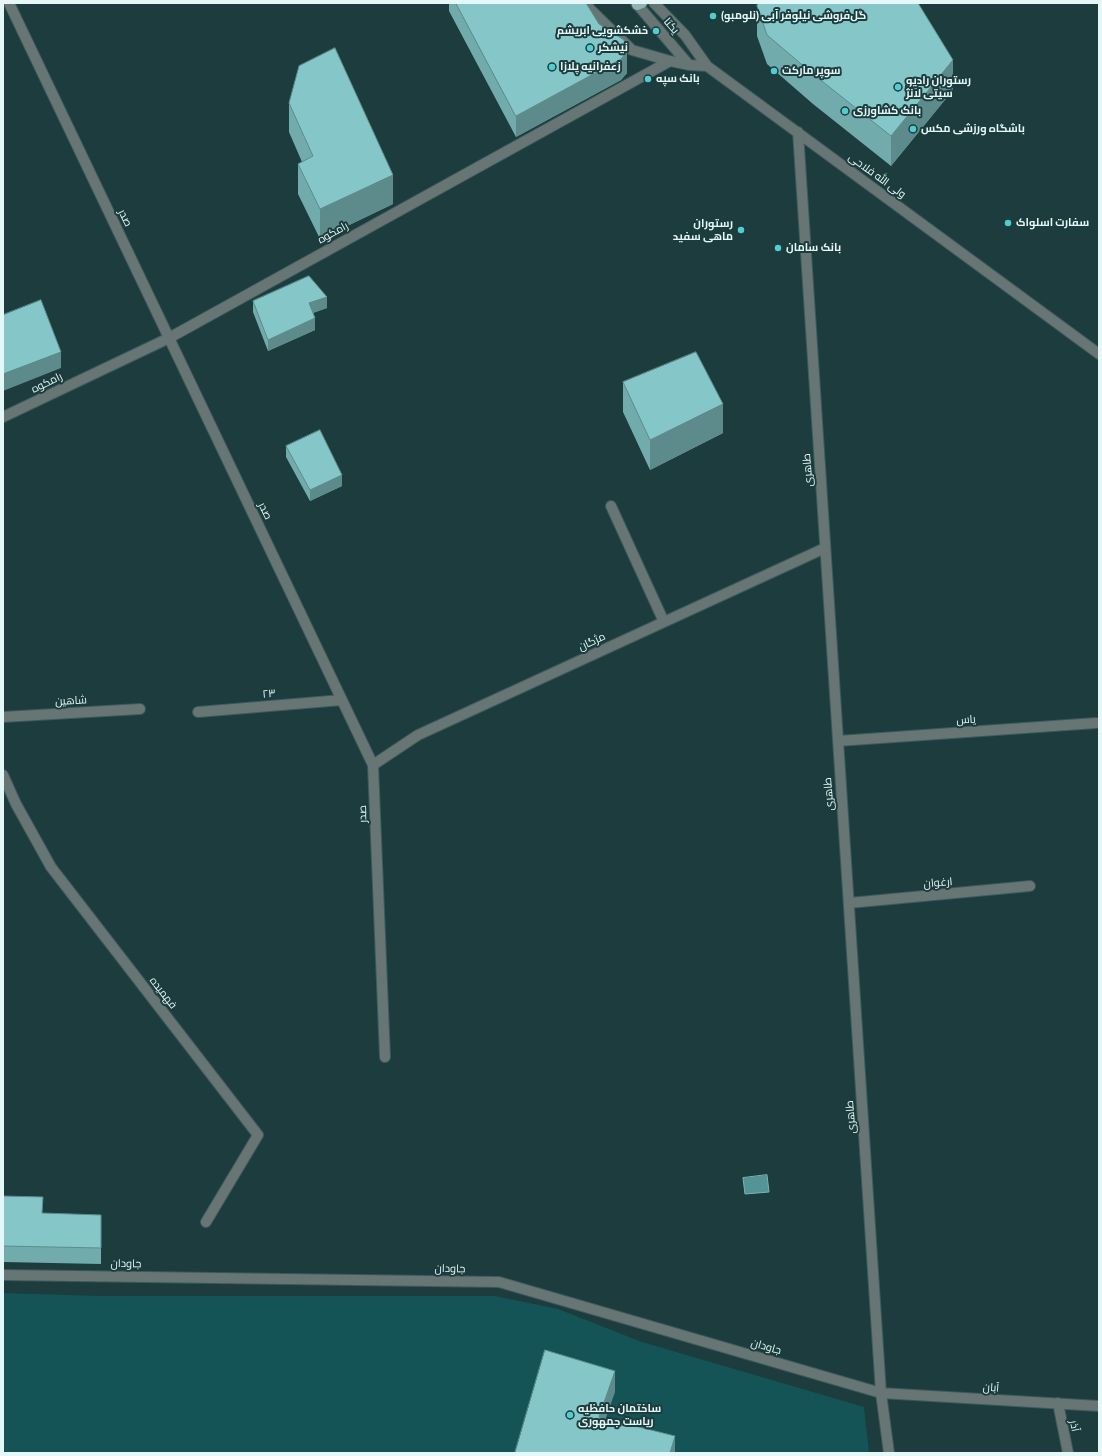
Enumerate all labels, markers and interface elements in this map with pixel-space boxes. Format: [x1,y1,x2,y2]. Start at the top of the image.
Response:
place label: گل‌فروشی نیلوفر آبی (نلومبو) [721,9,866,23]
marker: گل‌فروشی نیلوفر آبی (نلومبو) [708,11,718,21]
street label: یکتا [661,15,681,37]
place label: خشکشویی ابریشم [557,24,648,38]
marker: خشکشویی ابریشم [651,26,661,36]
place label: نیشکر [598,41,628,55]
marker: نیشکر [585,43,595,53]
place label: زعفرانیه پلازا [560,60,621,74]
marker: زعفرانیه پلازا [547,62,557,72]
place label: سوپر مارکت [782,64,841,78]
marker: سوپر مارکت [769,66,779,76]
place label: بانک سپه [656,72,700,86]
marker: بانک سپه [643,74,653,84]
place label: رستوران رادیو سیتی لانژ [906,74,971,100]
marker: رستوران رادیو سیتی لانژ [893,82,903,92]
place label: بانک کشاورزی [853,104,921,118]
marker: بانک کشاورزی [840,106,850,116]
place label: باشگاه ورزشی مکس [921,122,1025,136]
marker: باشگاه ورزشی مکس [908,124,918,134]
street label: ولی‌ الله فلاحی [846,151,908,201]
street label: صدر [115,207,135,229]
place label: سفارت اسلواک [1016,216,1089,230]
place label: رستوران ماهی سفید [673,217,733,243]
marker: سفارت اسلواک [1003,218,1013,228]
street label: رامکوه [315,219,351,247]
marker: رستوران ماهی سفید [736,225,746,235]
place label: بانک سامان [786,241,841,255]
marker: بانک سامان [773,243,783,253]
street label: رامکوه [29,370,65,396]
street label: طاهری [800,453,816,487]
street label: صدر [255,500,275,522]
street label: مژگان [576,630,608,654]
street label: ۲۳ [262,687,276,701]
street label: شاهین [55,694,87,708]
street label: یاس [956,713,976,727]
street label: طاهری [821,777,837,811]
street label: صدر [356,805,370,823]
street label: ارغوان [923,875,953,891]
street label: فهمیده [146,974,180,1012]
street label: طاهری [843,1100,859,1134]
street label: جاودان [110,1257,142,1271]
street label: جاودان [434,1262,466,1276]
street label: جاودان [749,1336,783,1358]
street label: آبان [982,1381,1000,1395]
place label: ساختمان حافظیه ریاست جمهوری [578,1402,661,1428]
marker: ساختمان حافظیه ریاست جمهوری [565,1410,575,1420]
street label: آذر [1066,1419,1082,1433]

